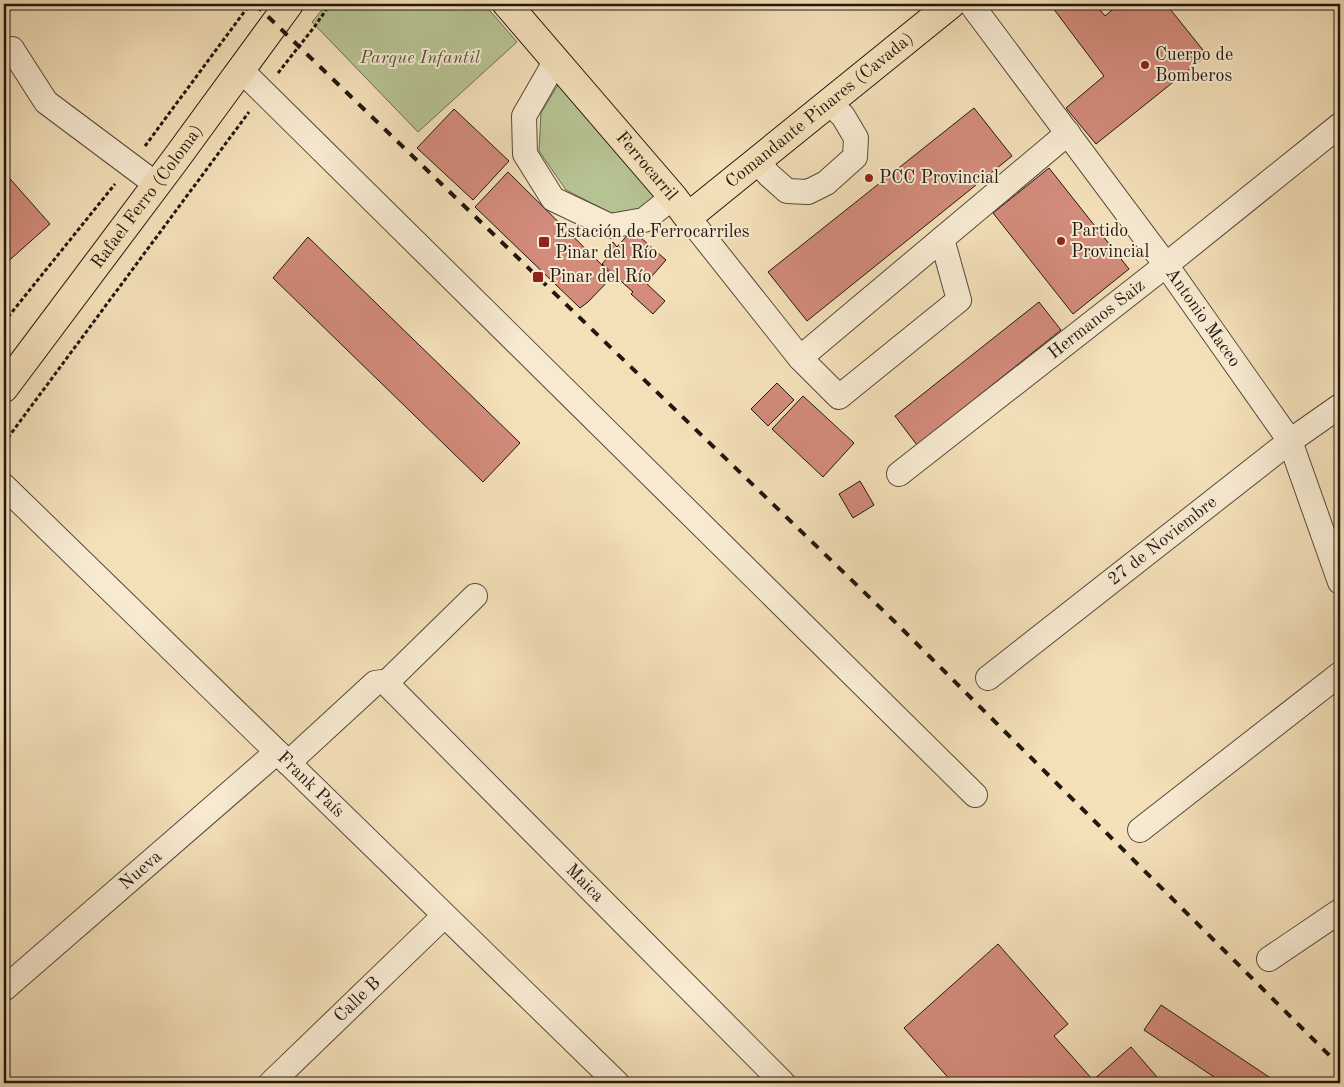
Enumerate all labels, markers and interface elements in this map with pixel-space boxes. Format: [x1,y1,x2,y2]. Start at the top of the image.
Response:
street label: Comandante Pinares (Cavada) [722,28,917,192]
place label: Cuerpo de Bomberos [1155,46,1233,85]
park label: Parque Infantil [359,49,481,67]
marker: Cuerpo de Bomberos [1139,59,1151,71]
street label: Rafael Ferro (Coloma) [88,121,206,272]
street label: Ferrocarril [612,128,681,204]
place label: PCC Provincial [879,169,999,187]
marker: PCC Provincial [863,172,875,184]
place label: Partido Provincial [1071,222,1150,261]
place label: Estación de Ferrocarriles Pinar del Río [555,223,750,262]
marker: Estación de Ferrocarriles Pinar del Río [537,235,551,249]
marker: Partido Provincial [1055,235,1067,247]
street label: Antonio Maceo [1162,265,1244,370]
place label: Pinar del Río [549,268,651,286]
marker: Pinar del Río [531,270,545,284]
street label: Hermanos Saiz [1045,276,1148,363]
street label: 27 de Noviembre [1105,493,1220,589]
street label: Frank País [274,748,348,821]
street label: Nueva [116,847,165,893]
street label: Maica [562,861,607,906]
street label: Calle B [331,974,384,1026]

